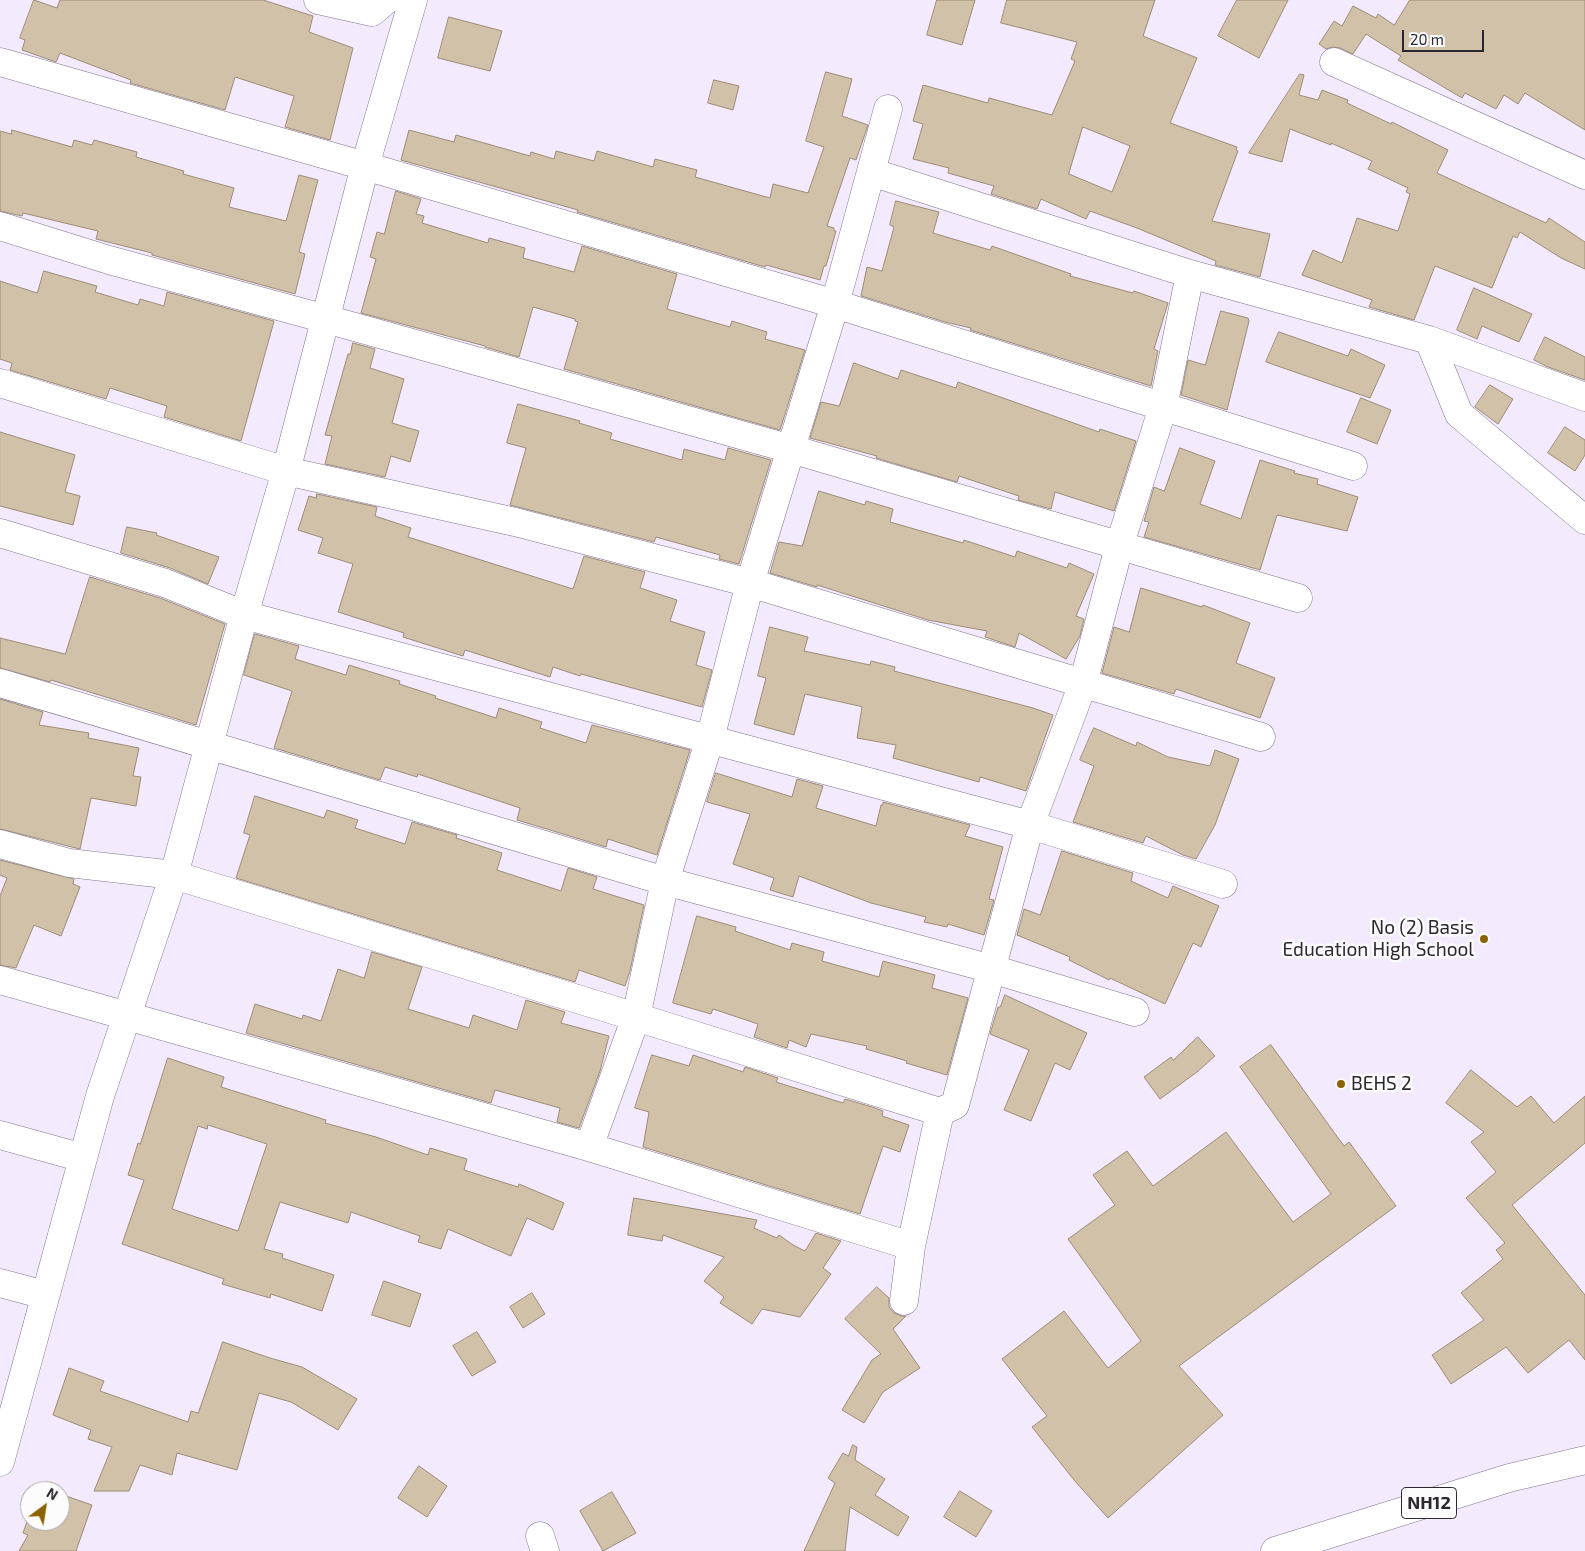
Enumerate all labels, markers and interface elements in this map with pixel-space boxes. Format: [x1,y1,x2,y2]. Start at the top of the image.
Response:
scale bar [1405,20,1488,52]
text: 20 m [1410,30,1444,48]
place label: No (2) Basis Education High School [1282,917,1474,961]
marker: No (2) Basis Education High School [1478,933,1490,945]
place label: BEHS 2 [1351,1073,1412,1095]
marker: BEHS 2 [1335,1078,1347,1090]
north arrow [20,1481,70,1531]
text: N [44,1484,61,1503]
road number: NH12 [1402,1488,1456,1519]

